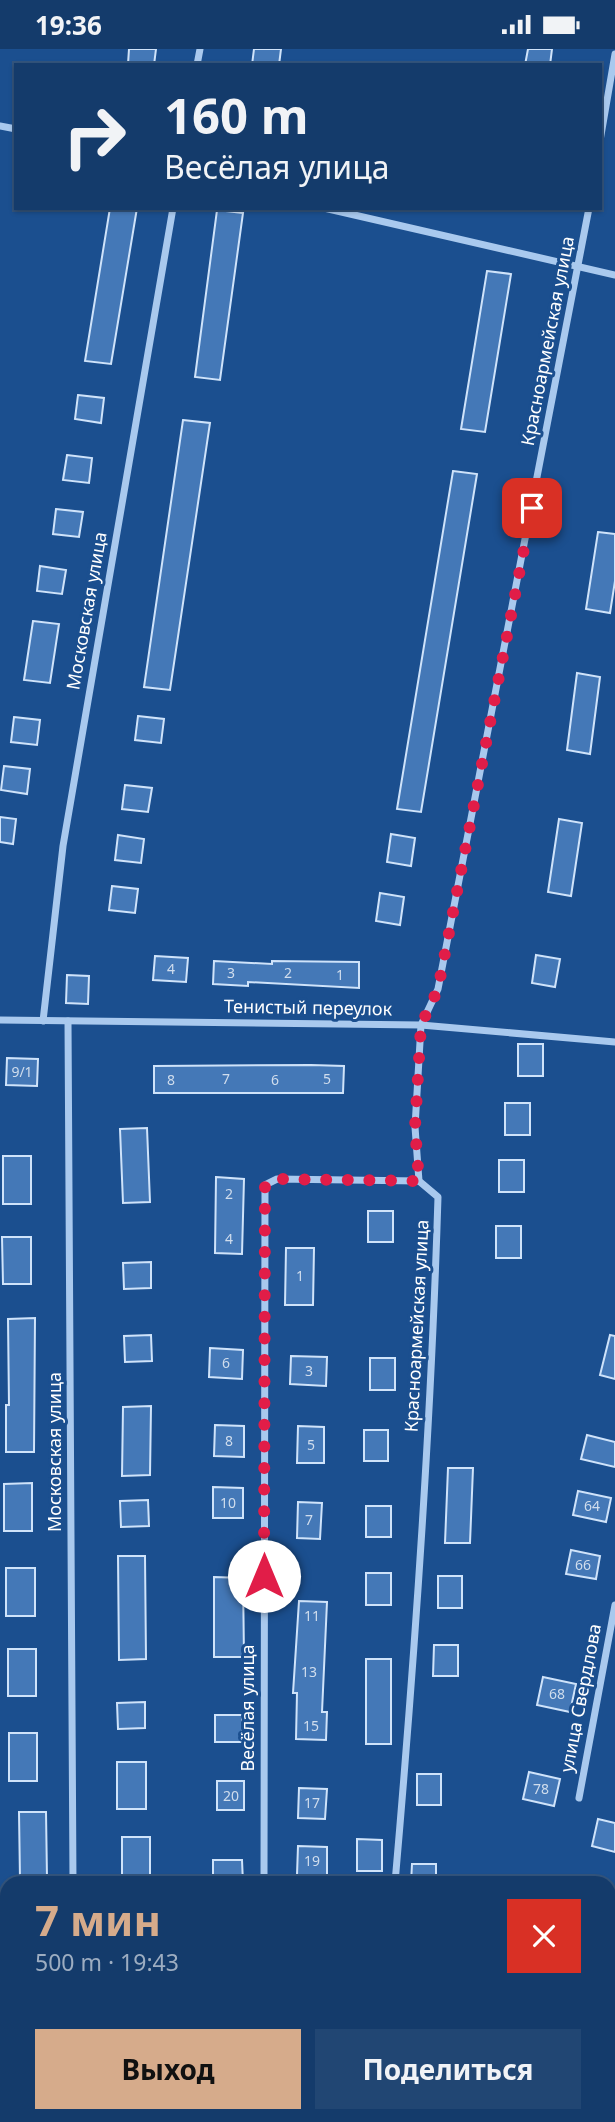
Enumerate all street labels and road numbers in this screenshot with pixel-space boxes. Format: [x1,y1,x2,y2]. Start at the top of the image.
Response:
street label: Красноармейская улица [515,234,579,448]
street label: Московская улица [60,530,112,692]
street label: Тенистый переулок [224,994,393,1020]
street label: Красноармейская улица [398,1219,434,1433]
street label: Московская улица [42,1372,66,1532]
street label: улица Свердлова [554,1621,606,1774]
street label: Весёлая улица [235,1645,259,1771]

